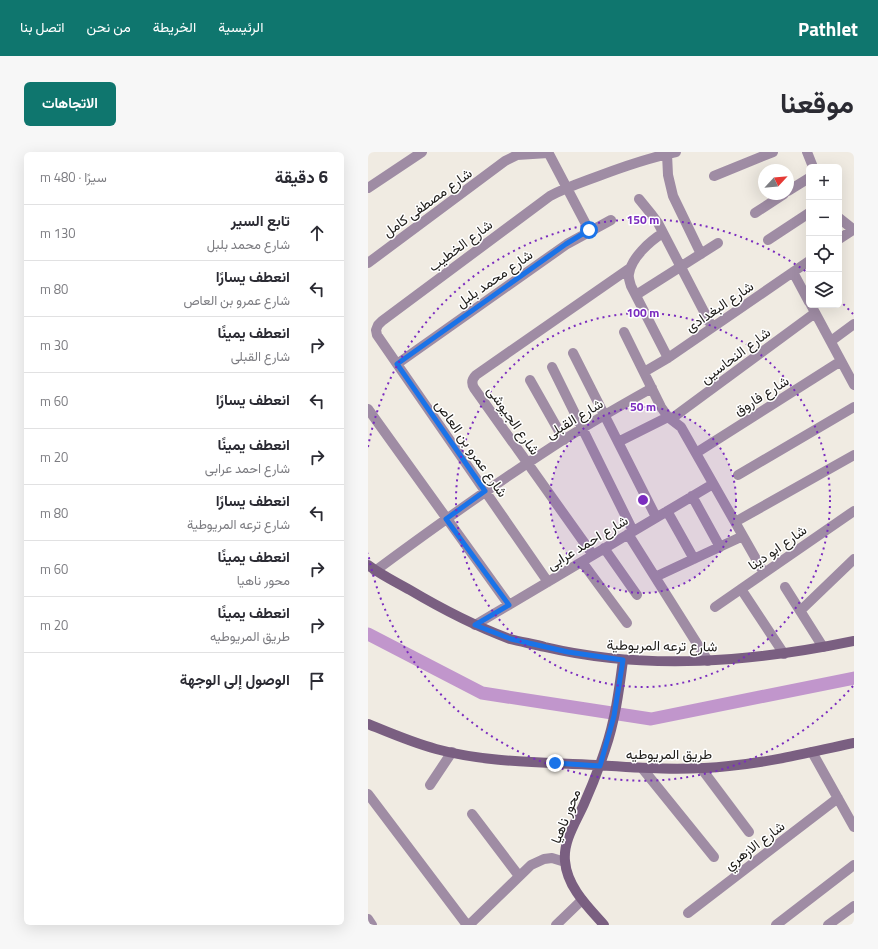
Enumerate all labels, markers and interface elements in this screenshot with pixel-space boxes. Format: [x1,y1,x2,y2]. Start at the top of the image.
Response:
text: Pathlet [798,14,858,43]
text: اتصل بنا [20,16,65,37]
text: من نحن [87,16,131,37]
text: الخريطة [153,16,196,37]
text: الرئيسية [218,16,263,37]
text: موقعنا [780,81,854,124]
button: الاتجاهات [24,82,116,126]
street label: شارع مصطفى كامل [378,162,477,242]
text: 6 دقيقة [275,164,328,190]
north arrow [758,164,794,200]
map controls [806,164,842,308]
button: + [806,164,842,200]
text: سيرًا · 480 m [40,167,107,187]
button: − [806,200,842,236]
text: تابع السير [231,209,290,232]
text: 150 m [627,210,659,229]
street label: شارع الخطيب [423,214,497,277]
route start [580,221,598,239]
icon: ahead [306,222,328,244]
text: 130 m [40,223,76,243]
text: شارع محمد بلبل [207,234,290,254]
button: locate [806,236,842,272]
street label: شارع محمد بلبل [451,244,537,313]
text: انعطف يسارًا [216,265,290,288]
button: layers [806,272,842,308]
street label: شارع البغدادى [681,275,758,338]
icon: left [306,278,328,300]
text: 80 m [40,279,68,299]
text: شارع عمرو بن العاص [183,290,290,310]
text: 100 m [627,303,659,322]
text: انعطف يمينًا [218,321,290,344]
street label: شارع النحاسين [695,322,775,389]
icon: right [306,334,328,356]
text: 30 m [40,335,68,355]
text: شارع القبلى [231,346,290,366]
street label: شارع فاروق [729,370,793,421]
street label: شارع الجيوشى [482,381,546,459]
text: انعطف يسارًا [216,388,290,411]
icon: left [306,390,328,412]
text: 60 m [40,391,68,411]
street label: شارع القبلى [541,393,607,444]
street label: شارع عمرو بن العاص [430,395,514,502]
text: 50 m [630,397,656,416]
text: انعطف يمينًا [218,433,290,456]
icon: right [306,446,328,468]
text: 20 m [40,447,68,467]
text: شارع احمد عرابى [205,458,290,478]
text: انعطف يسارًا [216,489,290,512]
centre of rings [636,493,650,507]
icon: left [306,502,328,524]
text: 80 m [40,503,68,523]
street label: شارع احمد عرابى [542,509,632,576]
text: شارع ترعه المريوطية [187,514,290,534]
street label: شارع ابو دينا [743,519,811,576]
text: انعطف يمينًا [218,545,290,568]
icon: right [306,558,328,580]
text: 60 m [40,559,68,579]
text: محور ناهيا [237,570,290,590]
text: انعطف يمينًا [218,601,290,624]
icon: right [306,614,328,636]
text: 20 m [40,615,68,635]
text: طريق المريوطيه [210,626,290,646]
street label: شارع ترعه المريوطية [606,634,718,657]
text: الوصول إلى الوجهة [180,668,290,691]
icon: arrive [306,670,328,692]
street label: طريق المريوطيه [626,743,712,764]
route end [546,754,564,772]
street label: محور ناهيا [545,786,585,846]
street label: شارع الازهري [719,815,790,876]

